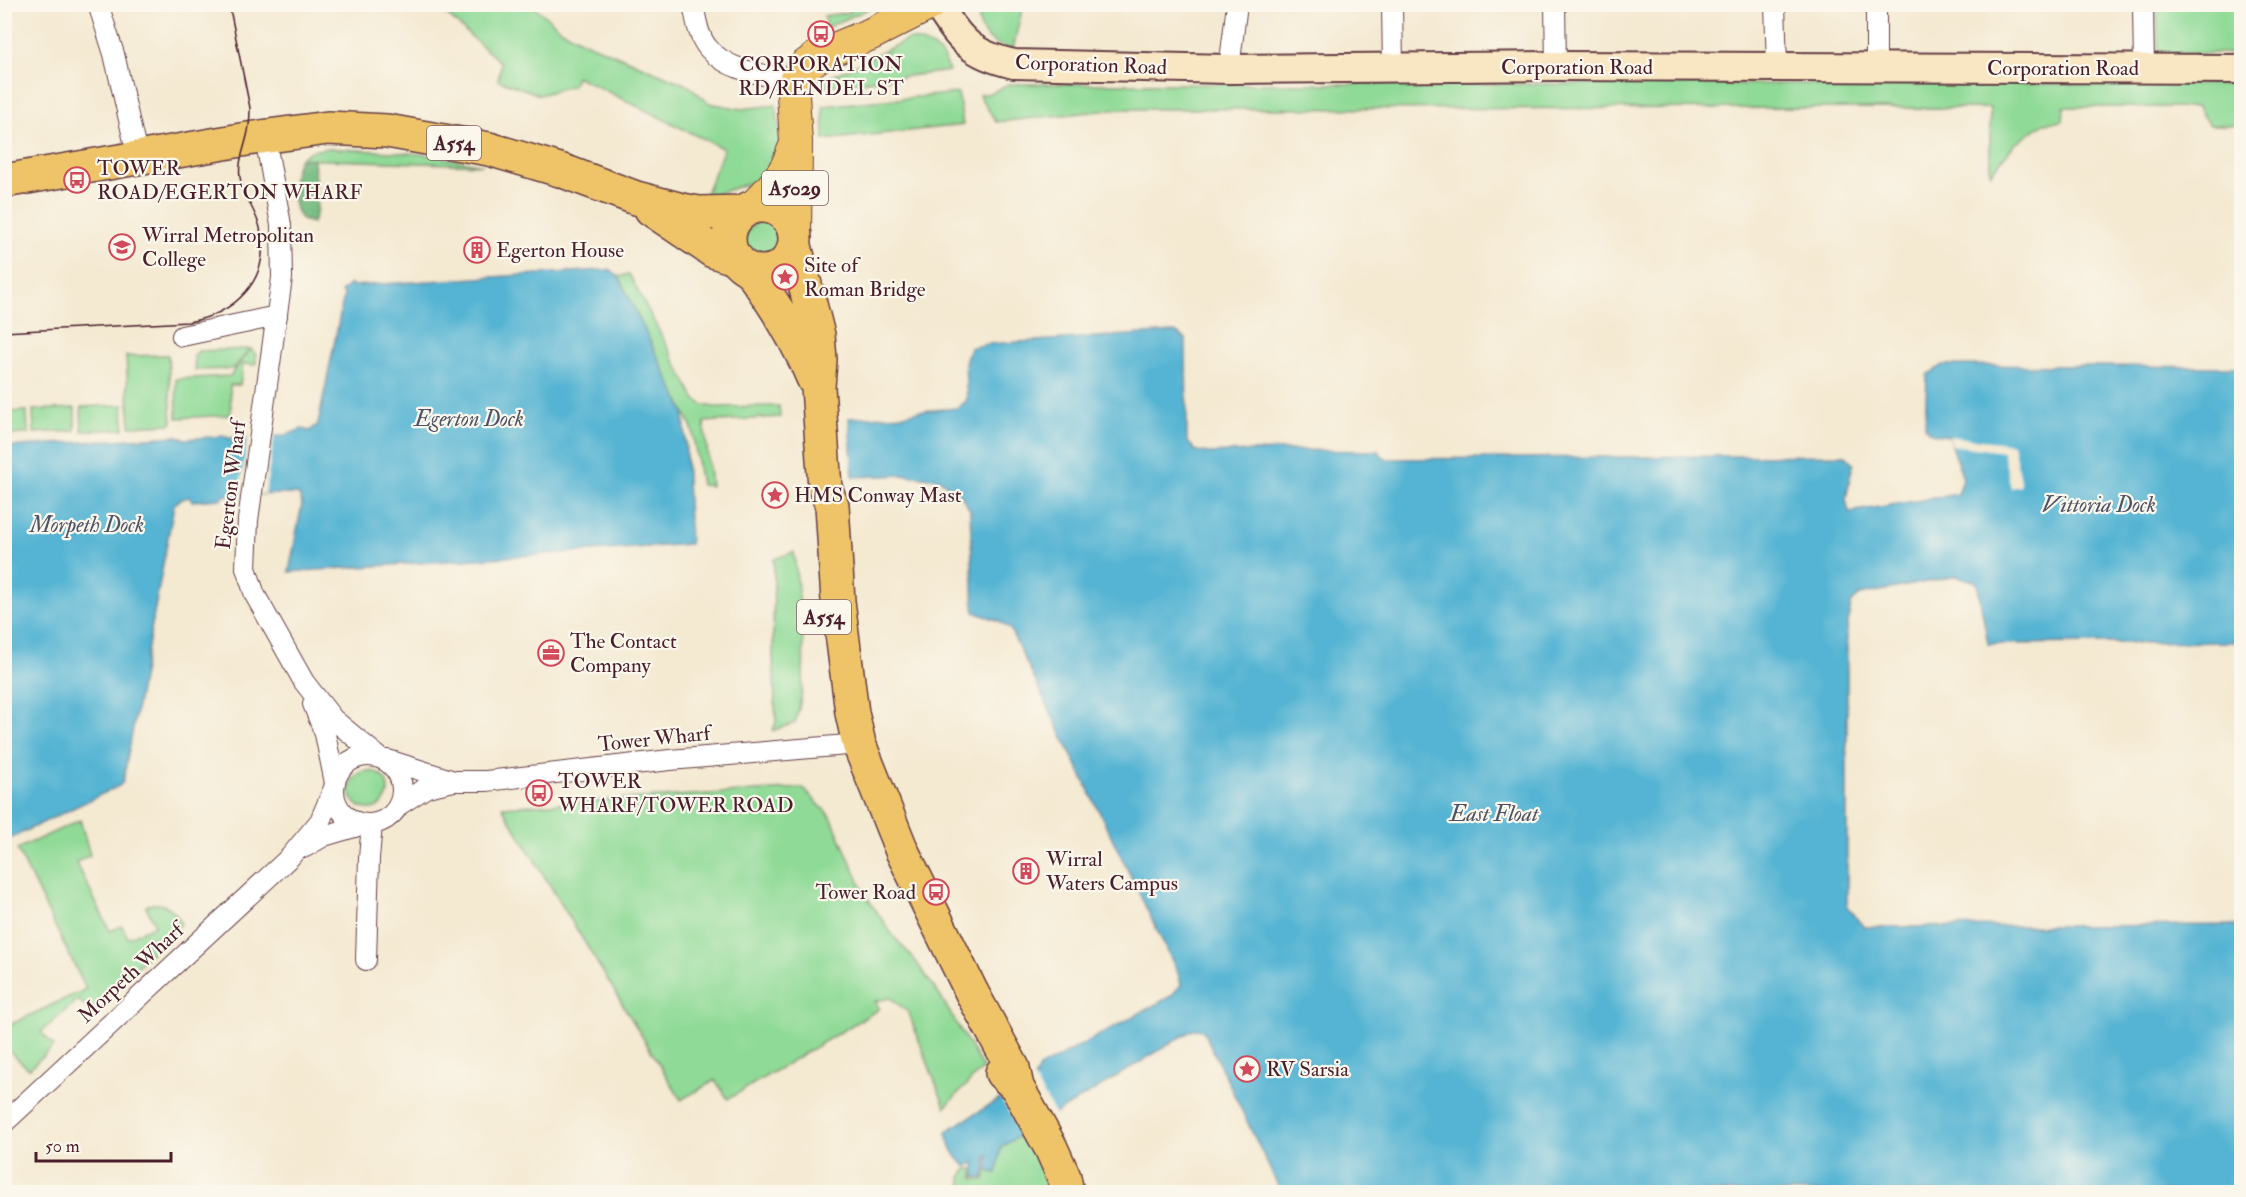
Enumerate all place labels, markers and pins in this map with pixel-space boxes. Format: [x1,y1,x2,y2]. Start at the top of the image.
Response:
bus stop icon: CORPORATION RD/RENDEL ST [806,19,836,49]
place label: CORPORATION RD/RENDEL ST [738,51,904,102]
place label: TOWER ROAD/EGERTON WHARF [97,155,363,206]
bus stop icon: TOWER ROAD/EGERTON WHARF [62,165,92,195]
place label: Wirral Metropolitan College [141,222,314,273]
school or university icon: Wirral Metropolitan College [107,232,137,262]
building icon: Egerton House [462,235,492,265]
place label: Egerton House [496,237,624,264]
place label: Site of Roman Bridge [804,252,926,303]
place icon: Site of Roman Bridge [770,262,800,292]
place icon: HMS Conway Mast [760,480,790,510]
place label: HMS Conway Mast [794,482,962,509]
place label: The Contact Company [570,628,677,679]
office icon: The Contact Company [536,638,566,668]
place label: TOWER WHARF/TOWER ROAD [557,768,794,819]
bus stop icon: TOWER WHARF/TOWER ROAD [524,778,554,808]
place label: Wirral Waters Campus [1045,846,1178,897]
building icon: Wirral Waters Campus [1011,856,1041,886]
bus stop icon: Tower Road [921,877,951,907]
place label: Tower Road [815,879,917,906]
place icon: RV Sarsia [1232,1054,1262,1084]
place label: RV Sarsia [1266,1056,1349,1083]

